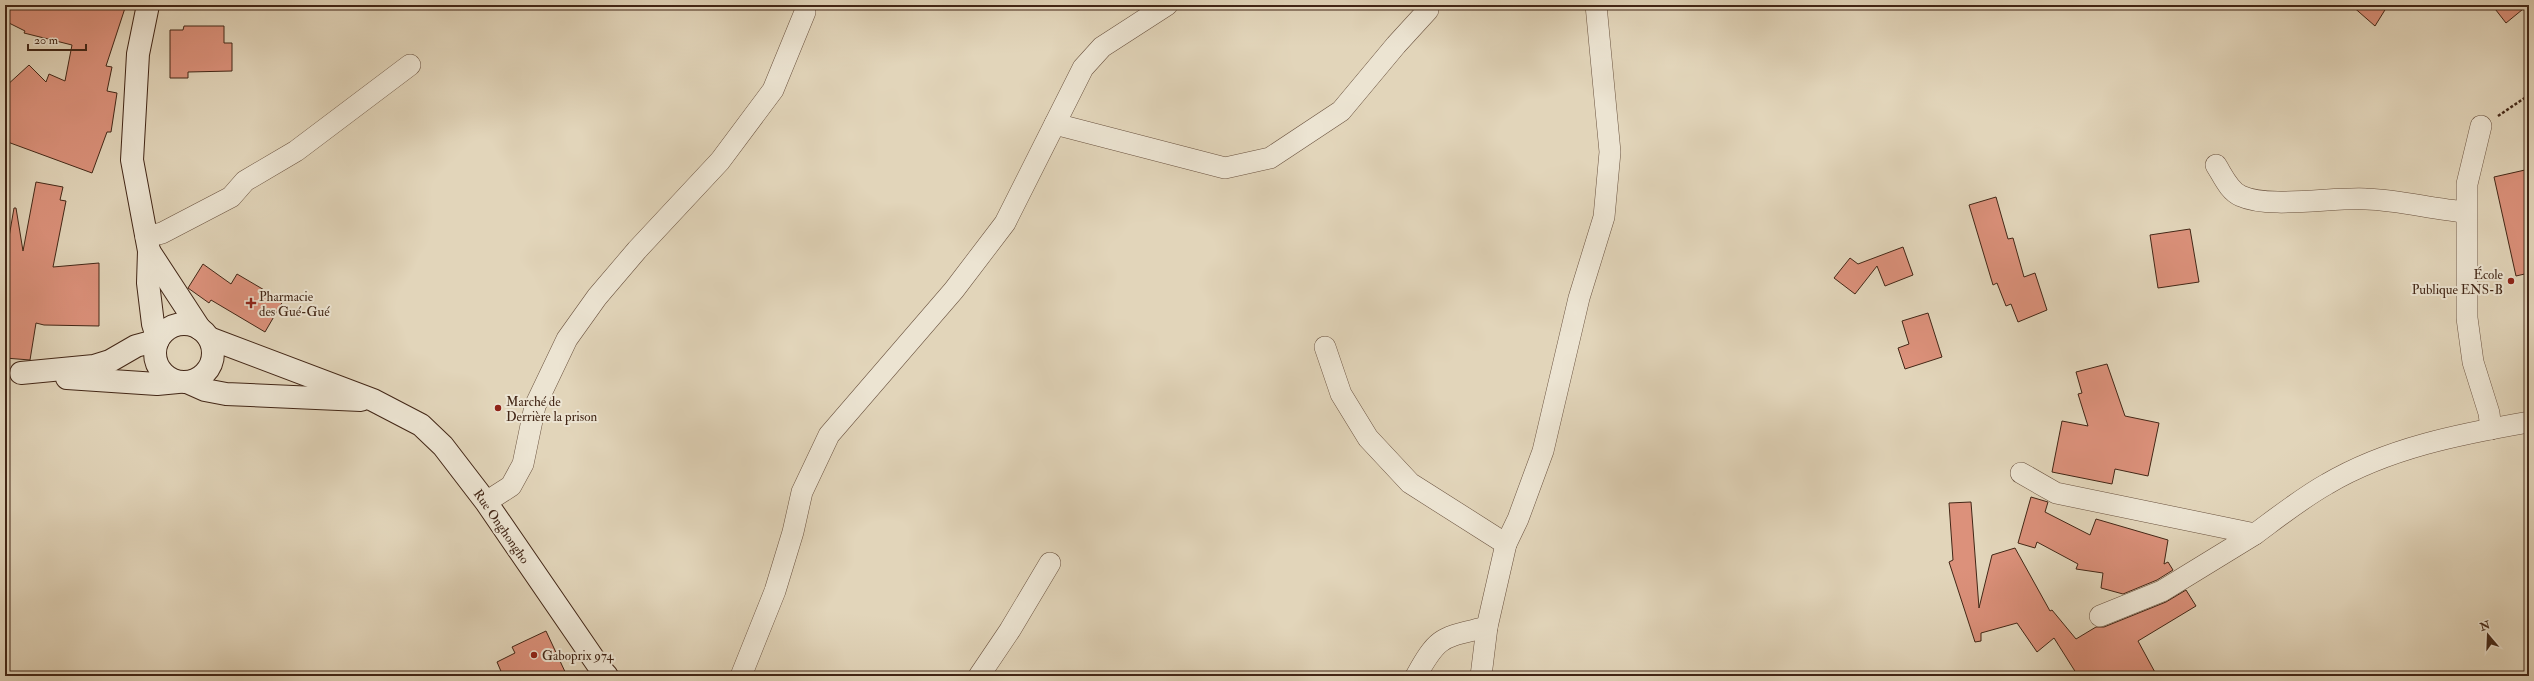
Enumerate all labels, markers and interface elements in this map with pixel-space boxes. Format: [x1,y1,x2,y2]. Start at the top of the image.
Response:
scale bar [28,26,86,52]
text: 20 m [34,33,59,48]
place label: École Publique ENS-B [2412,266,2504,298]
marker: École Publique ENS-B [2506,276,2516,286]
place label: Pharmacie des Gué-Gué [259,289,330,320]
marker: Pharmacie des Gué-Gué [246,298,256,308]
place label: Marché de Derrière la prison [506,394,597,426]
marker: Marché de Derrière la prison [493,403,503,413]
street label: Rue Onghongho [470,486,533,567]
north arrow [2468,615,2508,655]
text: N [2477,618,2493,634]
place label: Gaboprix 974 [542,648,615,665]
marker: Gaboprix 974 [529,650,539,660]

